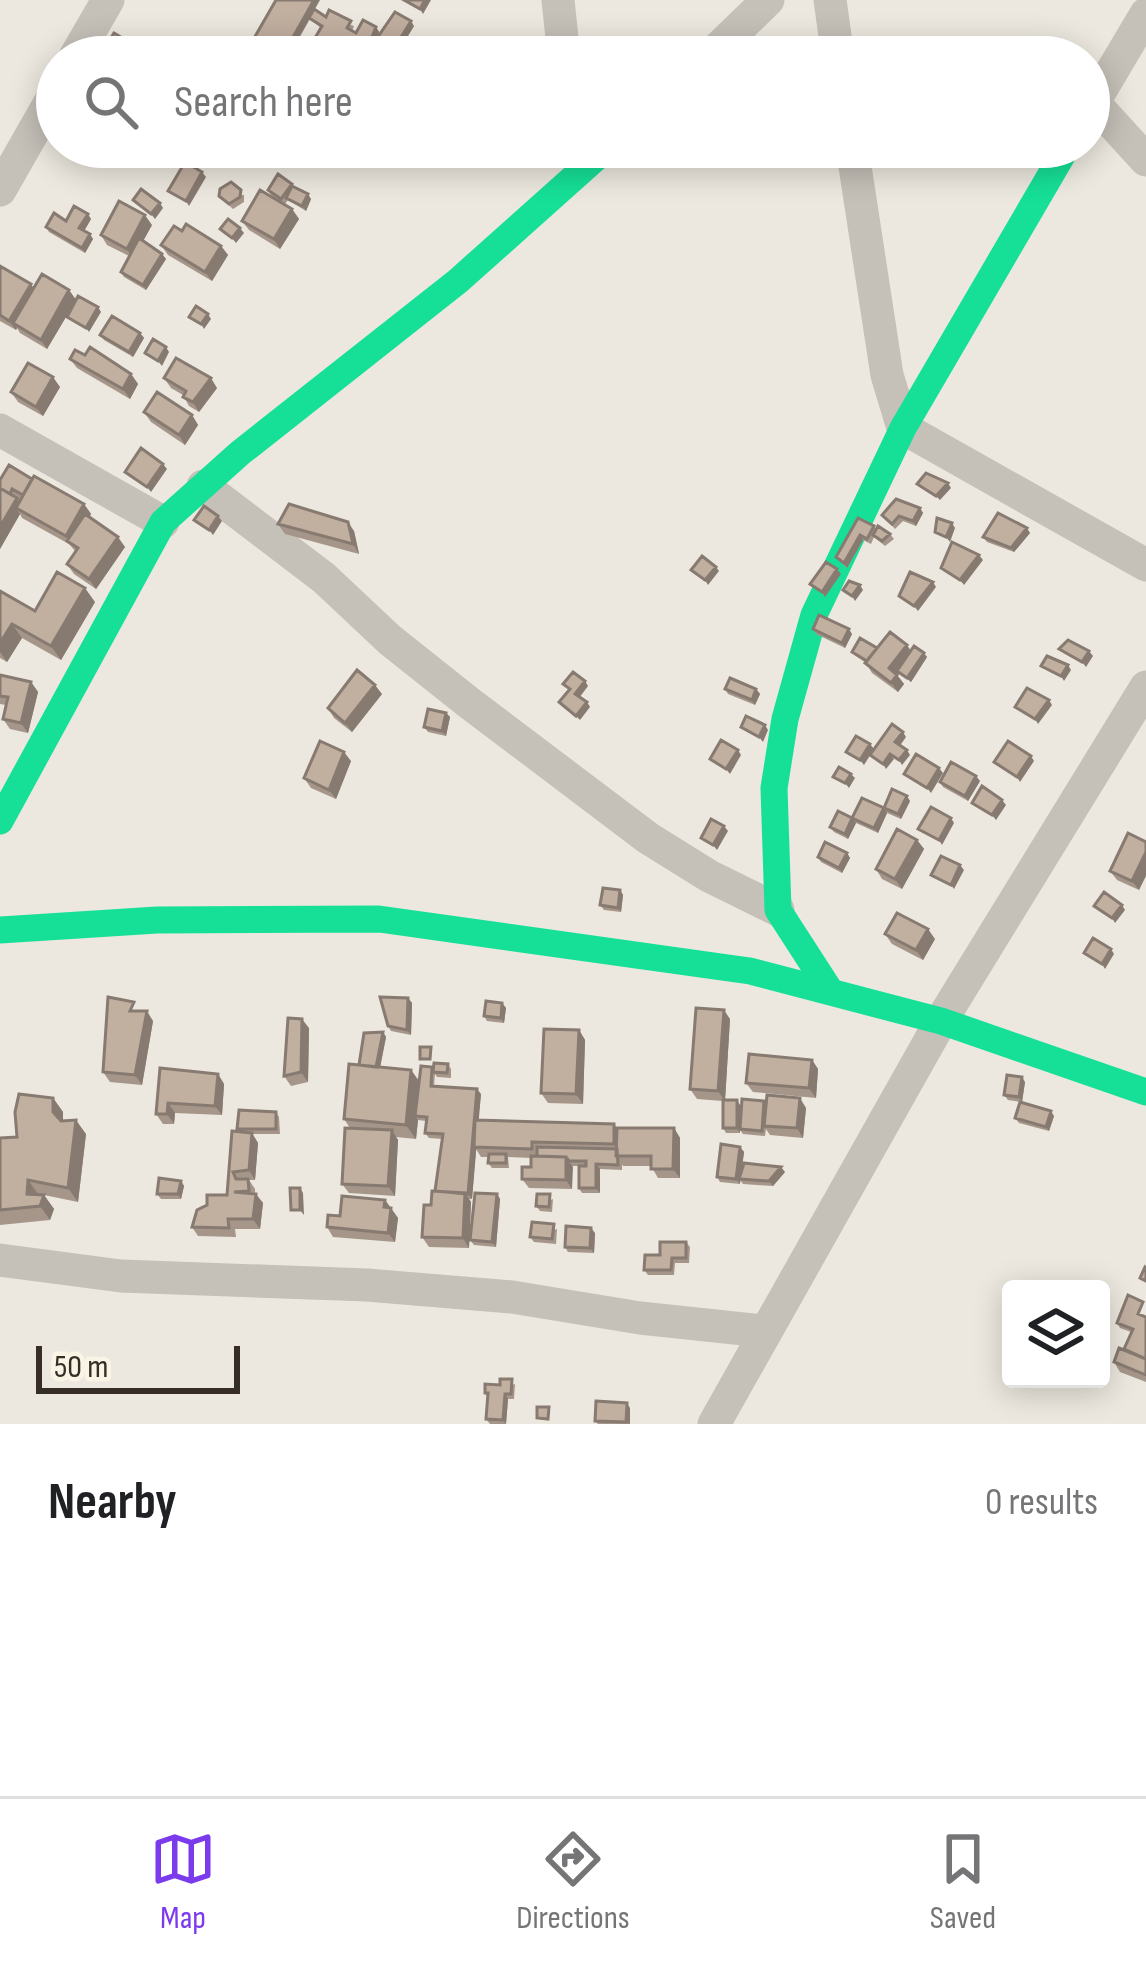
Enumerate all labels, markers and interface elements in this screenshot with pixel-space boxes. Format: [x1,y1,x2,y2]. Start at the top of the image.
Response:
search box [36,36,1110,168]
icon: search [78,69,144,135]
text: Search here [174,75,353,130]
map controls [1002,1280,1110,1388]
button: layers [1002,1280,1110,1388]
scale bar [36,1340,240,1393]
text: 50 m [54,1347,108,1387]
text: Nearby [48,1472,177,1533]
text: 0 results [985,1479,1098,1526]
tab: Map [150,1826,216,1938]
tab: Directions [516,1826,630,1938]
tab: Saved [930,1826,996,1938]

